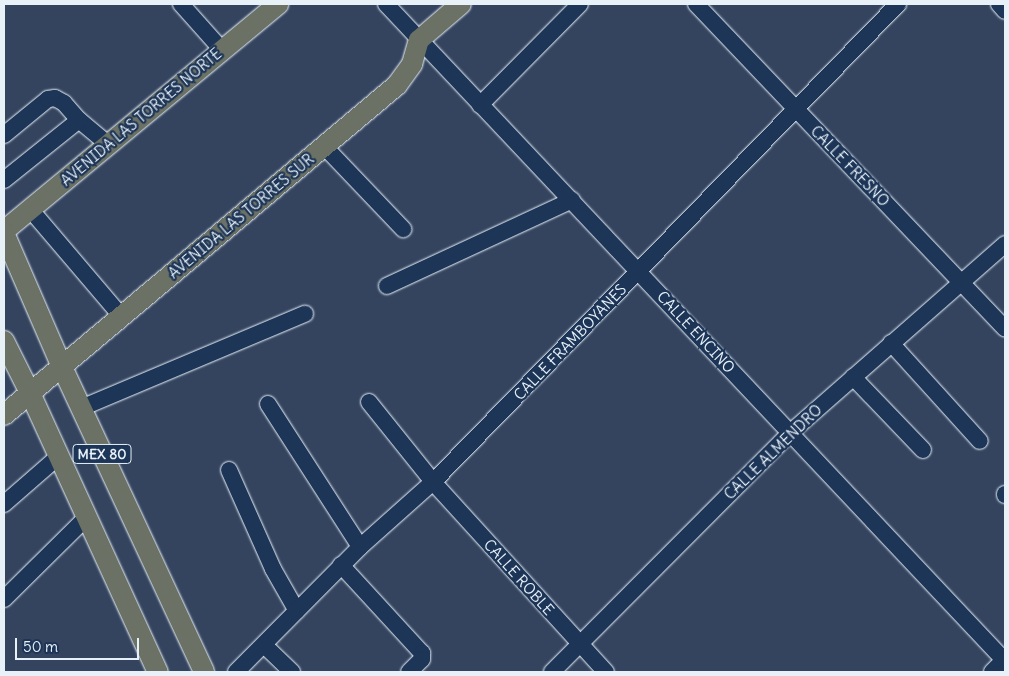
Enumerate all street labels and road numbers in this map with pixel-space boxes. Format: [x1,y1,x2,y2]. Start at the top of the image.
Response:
street label: AVENIDA LAS TORRES NORTE [57,44,225,190]
street label: CALLE FRESNO [807,122,893,210]
street label: AVENIDA LAS TORRES SUR [164,150,318,282]
street label: CALLE FRAMBOYANES [510,280,630,404]
street label: CALLE ENCINO [653,287,739,377]
street label: CALLE ALMENDRO [720,401,826,503]
road number: MEX 80 [72,442,132,466]
street label: CALLE ROBLE [480,535,558,619]

